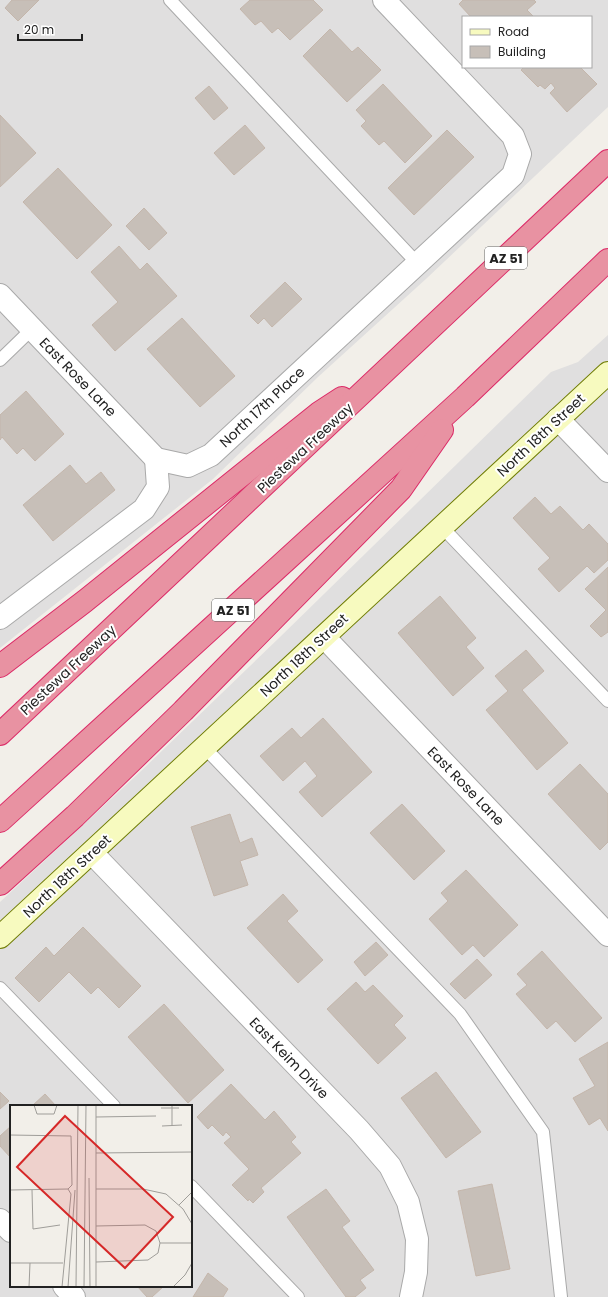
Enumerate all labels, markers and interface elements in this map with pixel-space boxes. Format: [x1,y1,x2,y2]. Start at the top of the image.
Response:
scale bar [18,16,82,42]
legend [462,16,592,68]
text: 20 m [24,21,54,38]
text: Road [498,23,529,40]
text: Building [498,43,546,60]
road number: AZ 51 [485,247,527,269]
street label: East Rose Lane [35,333,121,421]
street label: North 17th Place [215,362,309,452]
street label: North 18th Street [493,389,589,481]
street label: Piestewa Freeway [253,398,357,498]
road number: AZ 51 [212,599,254,621]
street label: North 18th Street [256,609,352,701]
street label: Piestewa Freeway [16,620,120,720]
street label: East Rose Lane [423,742,509,830]
street label: North 18th Street [19,830,115,922]
street label: East Keim Drive [245,1013,333,1103]
inset map [10,1105,192,1287]

